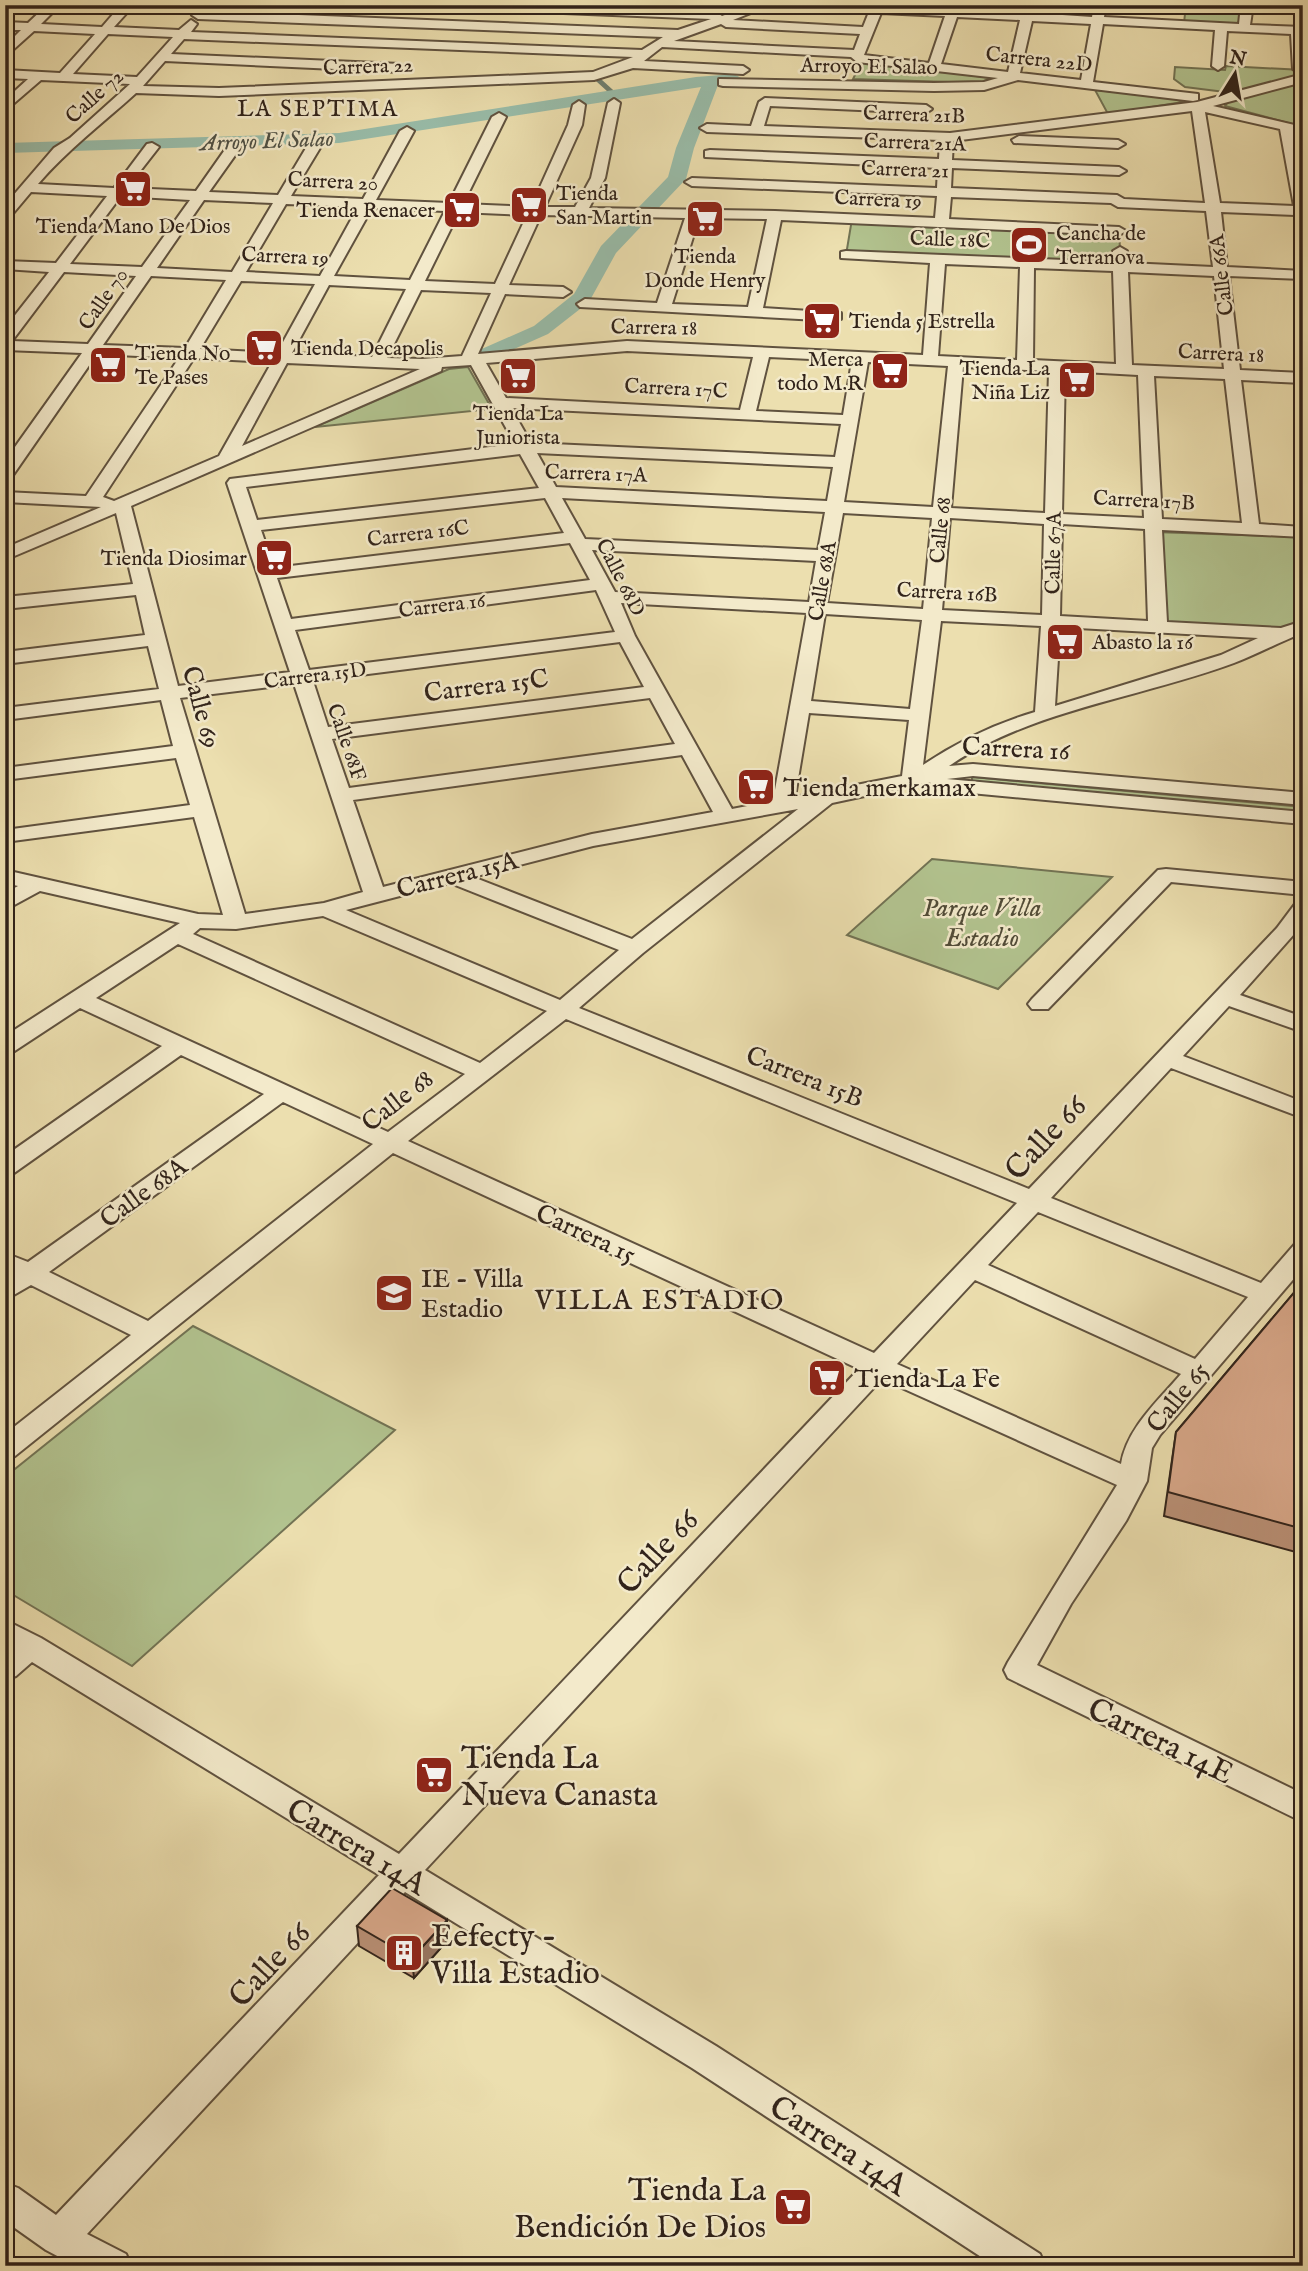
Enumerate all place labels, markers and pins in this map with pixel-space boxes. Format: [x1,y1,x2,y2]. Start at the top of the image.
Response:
supermarket icon: Tienda Mano De Dios [112,168,154,210]
place label: Tienda San Martin [556,181,652,232]
supermarket icon: Tienda San Martin [508,184,550,226]
supermarket icon: Tienda Renacer [441,189,483,231]
place label: Tienda Renacer [296,198,435,225]
supermarket icon: Tienda Donde Henry [684,198,726,240]
place label: Tienda Mano De Dios [36,214,230,241]
place label: Cancha de Terranova [1056,221,1146,272]
sports icon: Cancha de Terranova [1008,224,1050,266]
place label: Tienda Donde Henry [644,244,766,295]
supermarket icon: Tienda 5 Estrella [801,300,843,342]
place label: Tienda 5 Estrella [849,309,996,336]
supermarket icon: Tienda Decapolis [243,327,285,369]
place label: Tienda Decapolis [291,336,443,363]
place label: Tienda No Te Pases [135,341,230,392]
supermarket icon: Tienda No Te Pases [87,344,129,386]
place label: Merca todo M.R [777,347,864,398]
supermarket icon: Merca todo M.R [869,350,911,392]
supermarket icon: Tienda La Juniorista [497,355,539,397]
place label: Tienda La Niña Liz [959,356,1051,407]
supermarket icon: Tienda La Niña Liz [1056,359,1098,401]
place label: Tienda La Juniorista [473,401,564,452]
supermarket icon: Tienda Diosimar [253,537,295,579]
place label: Tienda Diosimar [101,546,247,573]
supermarket icon: Abasto la 16 [1044,621,1086,663]
place label: Abasto la 16 [1091,630,1194,657]
supermarket icon: Tienda merkamax [735,766,777,808]
place label: Tienda merkamax [783,772,976,805]
place label: IE - Villa Estadio [421,1263,524,1326]
school or university icon: IE - Villa Estadio [373,1272,415,1314]
supermarket icon: Tienda La Fe [806,1357,848,1399]
place label: Tienda La Fe [854,1363,1000,1396]
place label: Tienda La Nueva Canasta [461,1739,658,1817]
supermarket icon: Tienda La Nueva Canasta [413,1754,455,1796]
place label: Eefecty - Villa Estadio [430,1917,600,1995]
building icon: Eefecty - Villa Estadio [383,1932,425,1974]
place label: Tienda La Bendición De Dios [514,2171,766,2249]
supermarket icon: Tienda La Bendición De Dios [772,2186,814,2228]

